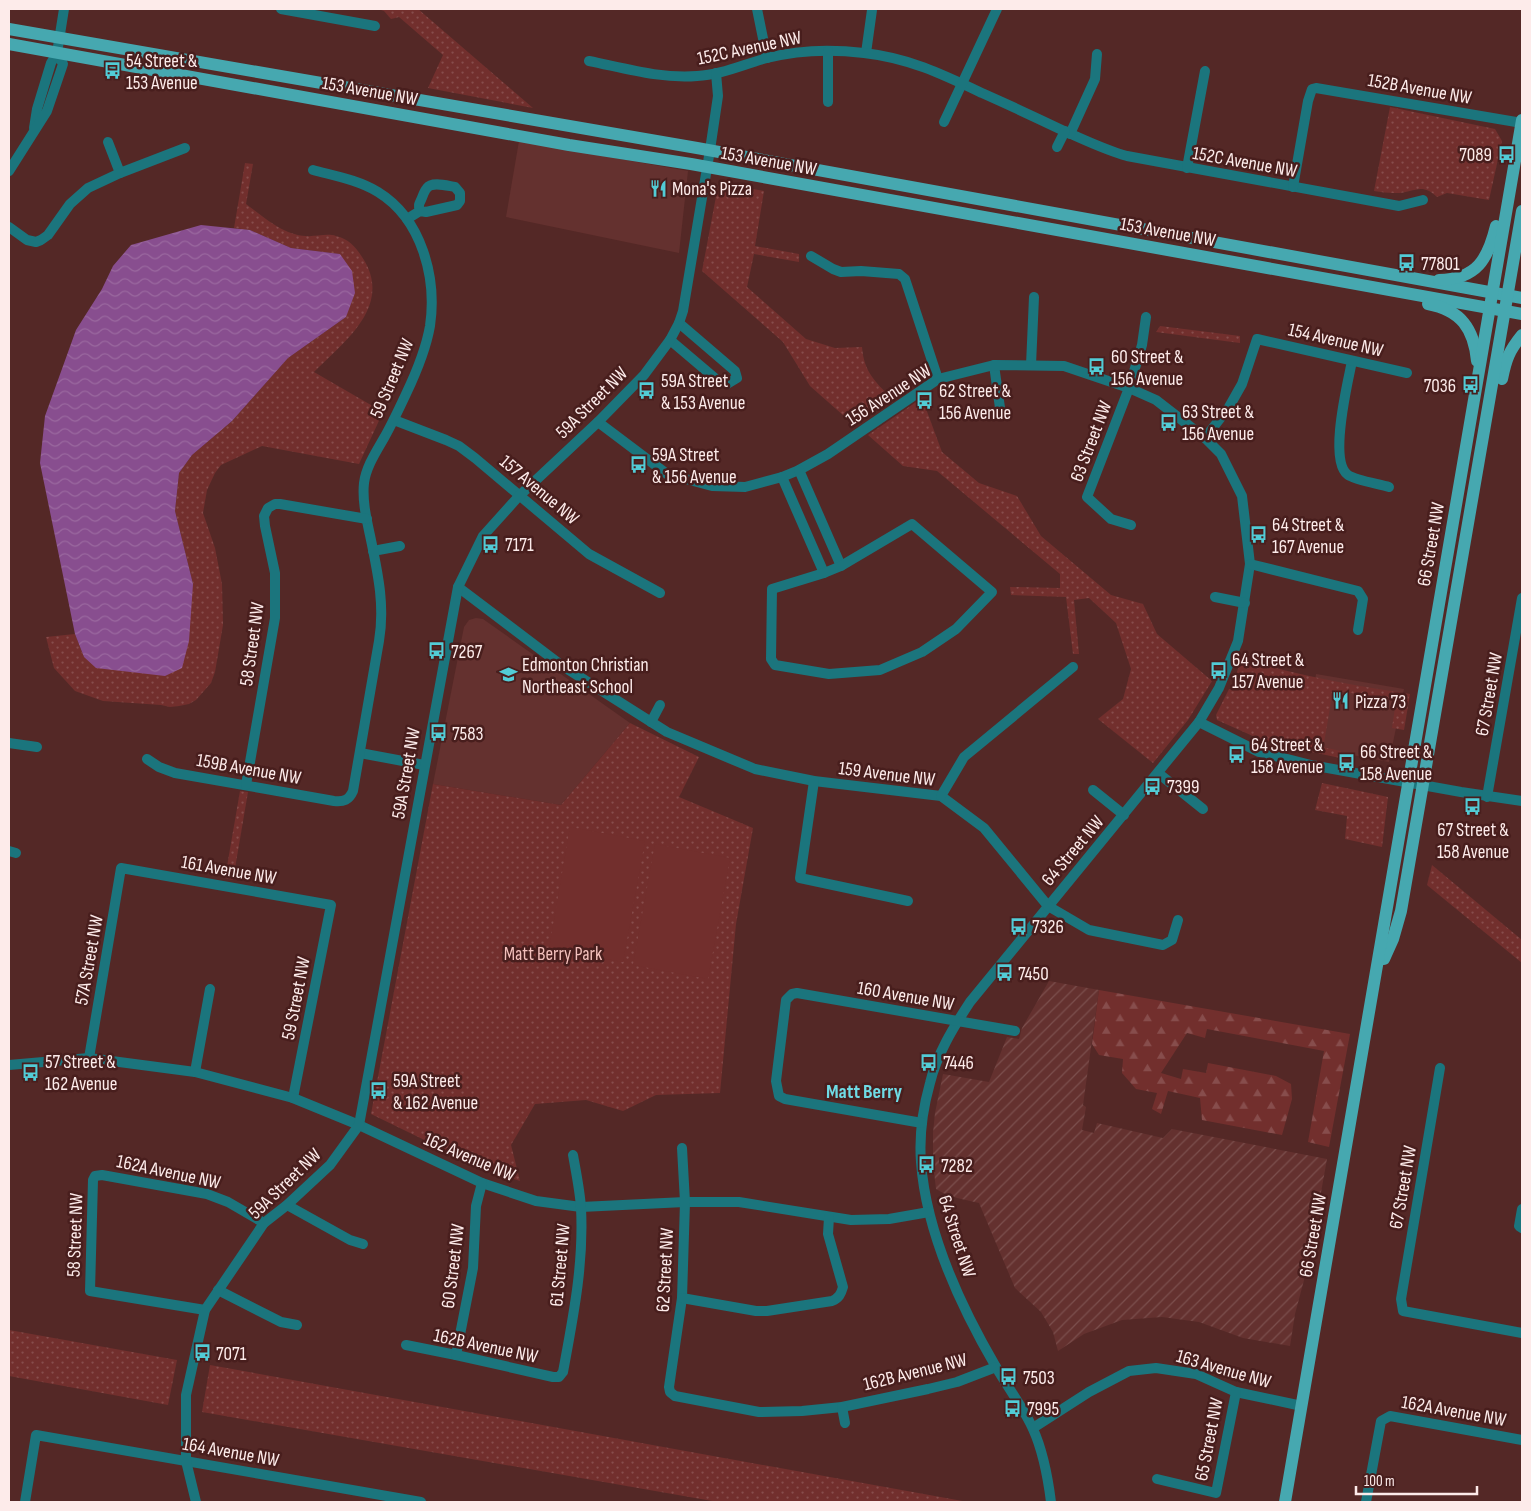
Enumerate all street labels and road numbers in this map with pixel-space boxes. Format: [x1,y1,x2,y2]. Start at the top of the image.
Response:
street label: 152C Avenue NW [695,26,804,71]
street label: 152B Avenue NW [1366,69,1474,110]
street label: 153 Avenue NW [320,72,420,111]
street label: 153 Avenue NW [719,142,819,181]
street label: 152C Avenue NW [1191,142,1299,183]
street label: 153 Avenue NW [1118,213,1218,252]
street label: 154 Avenue NW [1286,318,1386,363]
street label: 59 Street NW [365,335,420,422]
street label: 156 Avenue NW [842,359,936,431]
street label: 59A Street NW [551,362,633,444]
street label: 63 Street NW [1066,397,1117,485]
street label: 157 Avenue NW [495,450,584,530]
street label: 66 Street NW [1413,500,1450,588]
street label: 58 Street NW [235,600,270,687]
street label: 67 Street NW [1471,650,1508,738]
street label: 59A Street NW [387,725,426,821]
street label: 159B Avenue NW [195,749,303,790]
street label: 159 Avenue NW [837,757,937,792]
street label: 64 Street NW [1037,811,1110,891]
street label: 161 Avenue NW [179,851,279,890]
street label: 57A Street NW [70,913,109,1007]
street label: 59 Street NW [277,954,316,1042]
street label: 160 Avenue NW [855,977,957,1016]
street label: 162 Avenue NW [420,1128,519,1187]
street label: 59A Street NW [244,1143,327,1224]
street label: 67 Street NW [1385,1143,1422,1231]
street label: 162A Avenue NW [115,1150,223,1195]
street label: 66 Street NW [1295,1191,1332,1279]
street label: 58 Street NW [63,1192,88,1278]
street label: 64 Street NW [933,1193,981,1281]
street label: 60 Street NW [437,1222,470,1310]
street label: 61 Street NW [545,1222,576,1308]
street label: 62 Street NW [652,1227,679,1313]
street label: 162B Avenue NW [431,1324,541,1369]
street label: 163 Avenue NW [1174,1345,1274,1394]
street label: 162B Avenue NW [861,1348,970,1396]
street label: 162A Avenue NW [1400,1391,1508,1432]
street label: 65 Street NW [1190,1395,1229,1483]
street label: 164 Avenue NW [181,1433,282,1472]

